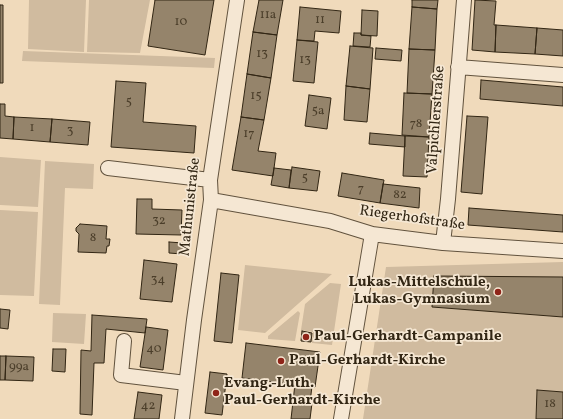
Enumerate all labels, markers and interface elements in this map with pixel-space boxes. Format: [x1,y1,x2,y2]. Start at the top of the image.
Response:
house number: 11a [260,8,276,24]
house number: 11 [315,13,325,29]
house number: 10 [175,15,187,31]
house number: 13 [256,47,268,63]
house number: 13 [299,53,311,69]
street label: Valpichlerstraße [424,65,450,175]
house number: 15 [250,89,262,105]
house number: 5 [126,95,132,111]
house number: 5a [312,104,324,120]
house number: 78 [410,117,422,133]
house number: 1 [29,121,35,137]
house number: 3 [67,124,73,140]
house number: 17 [243,127,255,143]
street label: Mathunistraße [177,157,205,257]
house number: 5 [302,171,308,187]
house number: 7 [358,182,364,198]
house number: 82 [393,188,407,204]
street label: Riegerhofstraße [358,203,466,235]
house number: 32 [152,214,166,230]
house number: 8 [90,231,96,247]
house number: 34 [151,273,165,289]
place label: Lukas-Mittelschule, Lukas-Gymnasium [348,274,490,309]
marker: Lukas-Mittelschule, Lukas-Gymnasium [493,287,503,297]
place label: Paul-Gerhardt-Campanile [314,328,502,346]
marker: Paul-Gerhardt-Campanile [301,332,311,342]
house number: 40 [146,342,162,358]
place label: Paul-Gerhardt-Kirche [289,352,445,370]
marker: Paul-Gerhardt-Kirche [276,356,286,366]
house number: 99a [9,360,29,376]
place label: Evang.-Luth. Paul-Gerhardt-Kirche [224,375,380,410]
marker: Evang.-Luth. Paul-Gerhardt-Kirche [211,388,221,398]
house number: 18 [544,397,556,413]
house number: 42 [141,399,155,415]

